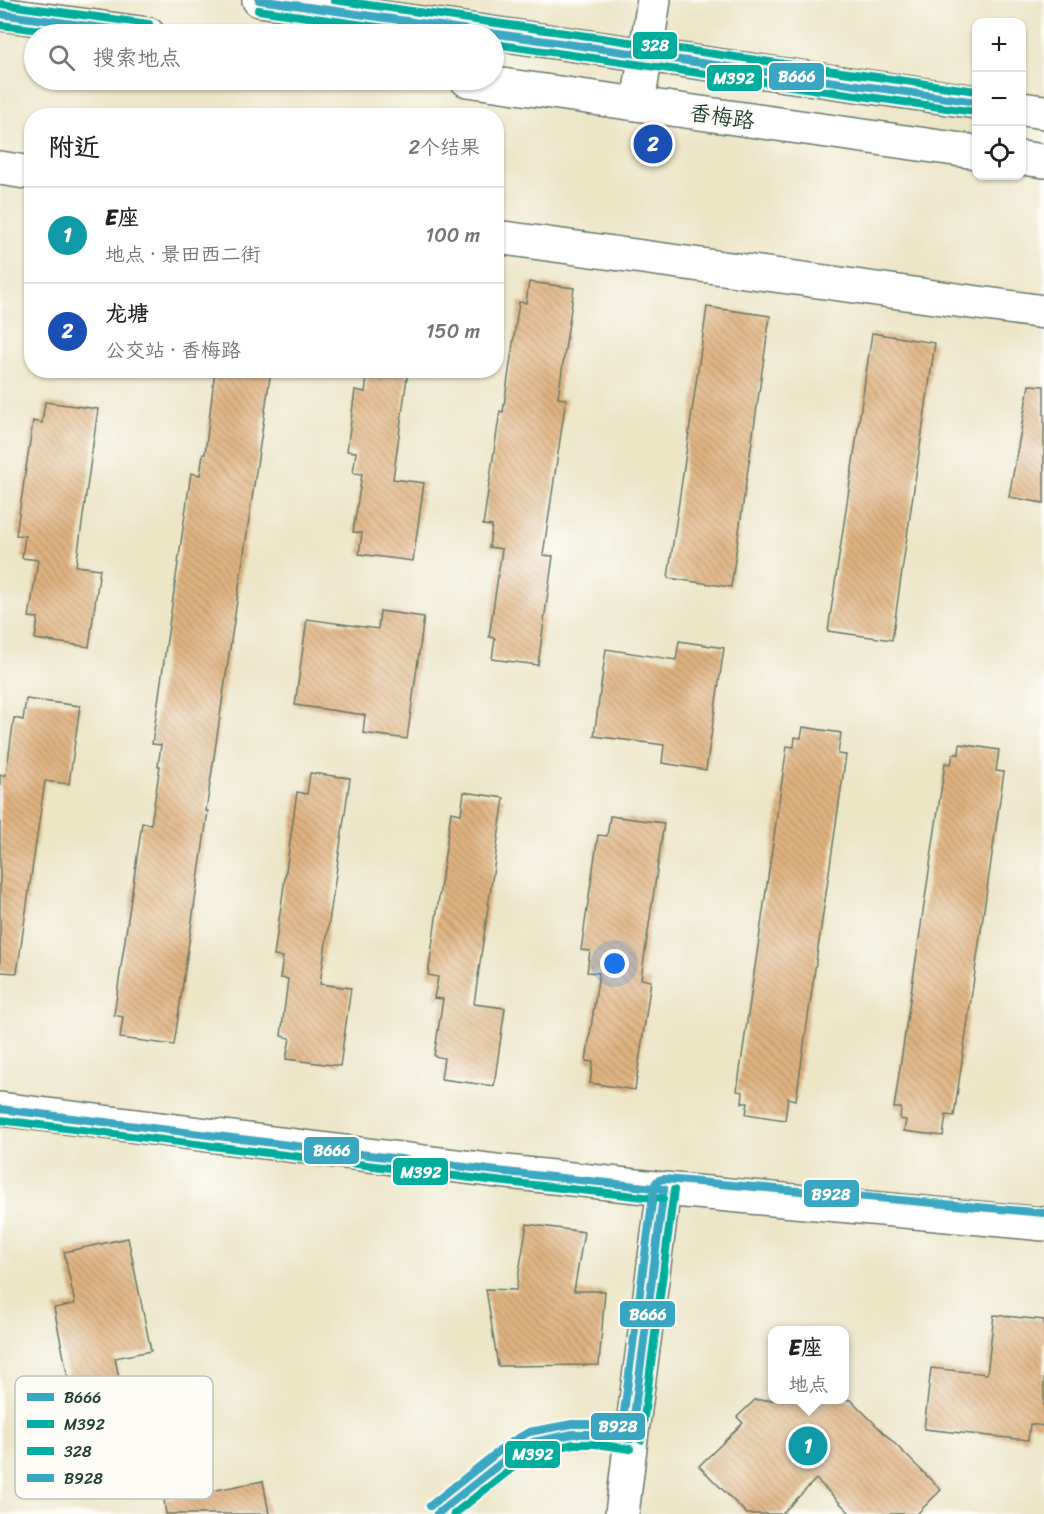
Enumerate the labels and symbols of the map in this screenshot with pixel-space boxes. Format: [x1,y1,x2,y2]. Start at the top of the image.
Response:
line badge: 328 [632,31,678,60]
text: 328 [640,31,669,60]
line badge: B666 [768,62,825,91]
text: B666 [778,62,816,91]
line badge: M392 [706,64,763,92]
text: M392 [713,64,755,93]
street label: 香梅路 [687,93,757,140]
pin: 2 [634,122,672,166]
your location [600,949,629,978]
line badge: B666 [303,1136,360,1165]
text: B666 [313,1136,351,1165]
line badge: M392 [392,1157,449,1186]
text: M392 [400,1158,442,1187]
line badge: B928 [803,1179,860,1208]
text: B928 [812,1180,851,1209]
line badge: B666 [619,1300,676,1328]
text: B666 [629,1300,667,1329]
legend [15,1376,213,1499]
text: B666 [64,1383,101,1412]
text: M392 [64,1410,105,1439]
line badge: B928 [590,1412,646,1441]
text: B928 [599,1412,638,1441]
pin: 1 [788,1424,828,1468]
text: 328 [64,1437,92,1466]
line badge: M392 [504,1440,561,1469]
text: M392 [512,1440,554,1469]
text: B928 [64,1464,103,1493]

